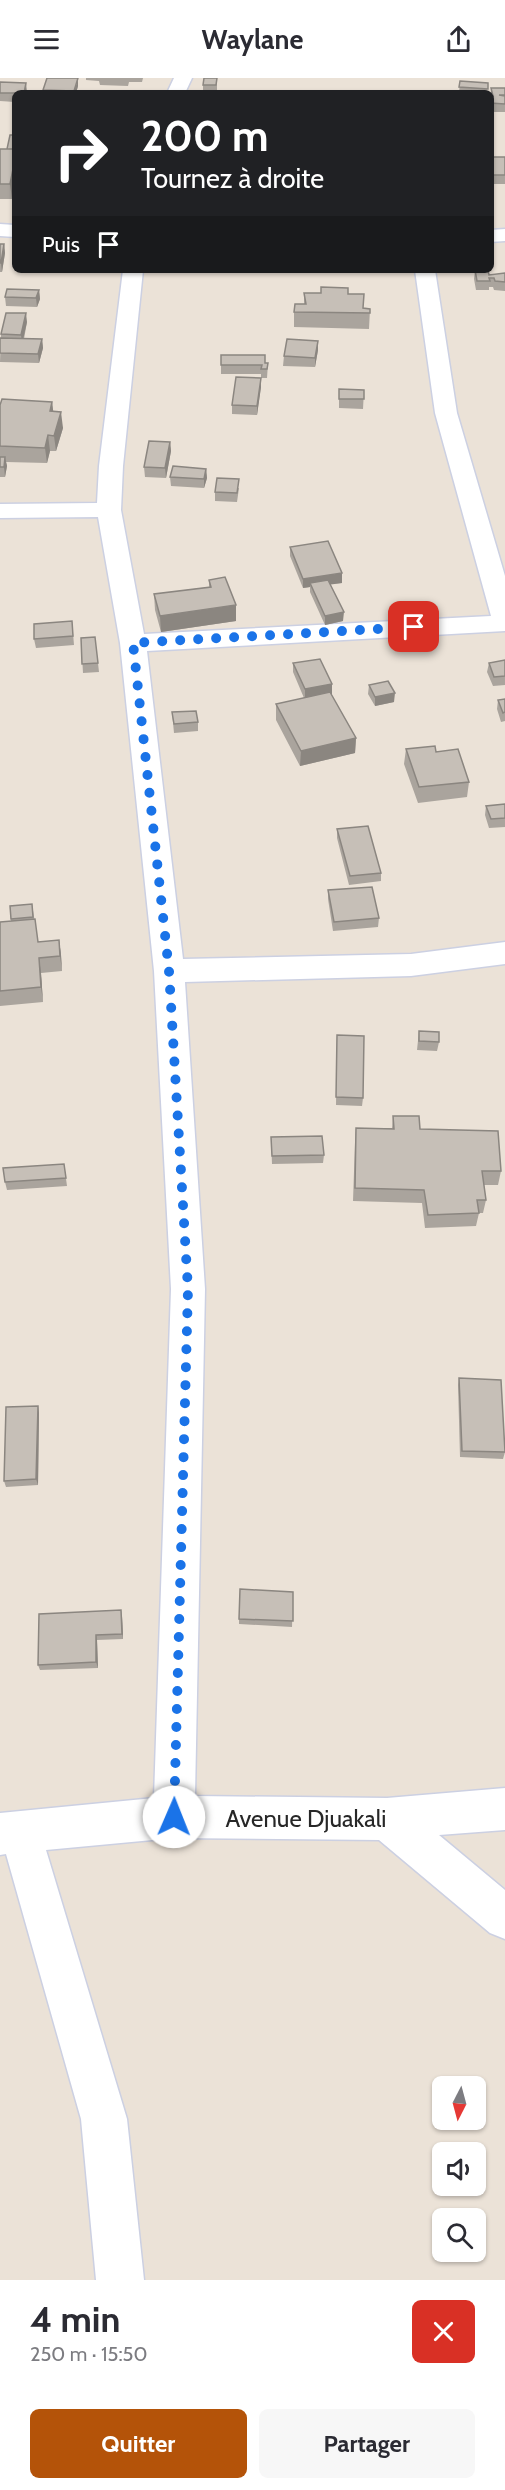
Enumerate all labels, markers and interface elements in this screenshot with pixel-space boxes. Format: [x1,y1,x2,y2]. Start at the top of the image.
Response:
icon: menu [30,23,63,56]
text: Waylane [202,23,303,56]
icon: share [442,23,475,56]
text: 200 m [141,110,268,162]
icon: right [42,114,120,192]
text: Tournez à droite [141,162,324,195]
icon: arrive [92,228,125,261]
text: Puis [42,231,80,258]
pin [388,601,439,652]
icon: arrive [397,610,430,643]
position arrow [142,1785,206,1849]
street label: Avenue Djuakali [226,1804,386,1833]
north arrow [432,2076,486,2130]
map controls [432,2076,486,2262]
button: sound [432,2142,486,2196]
button: search [432,2208,486,2262]
text: 4 min [30,2297,120,2341]
button: close [412,2300,475,2363]
text: 250 m · 15:50 [30,2342,147,2366]
button: Quitter [30,2409,247,2478]
button: Partager [259,2409,475,2478]

